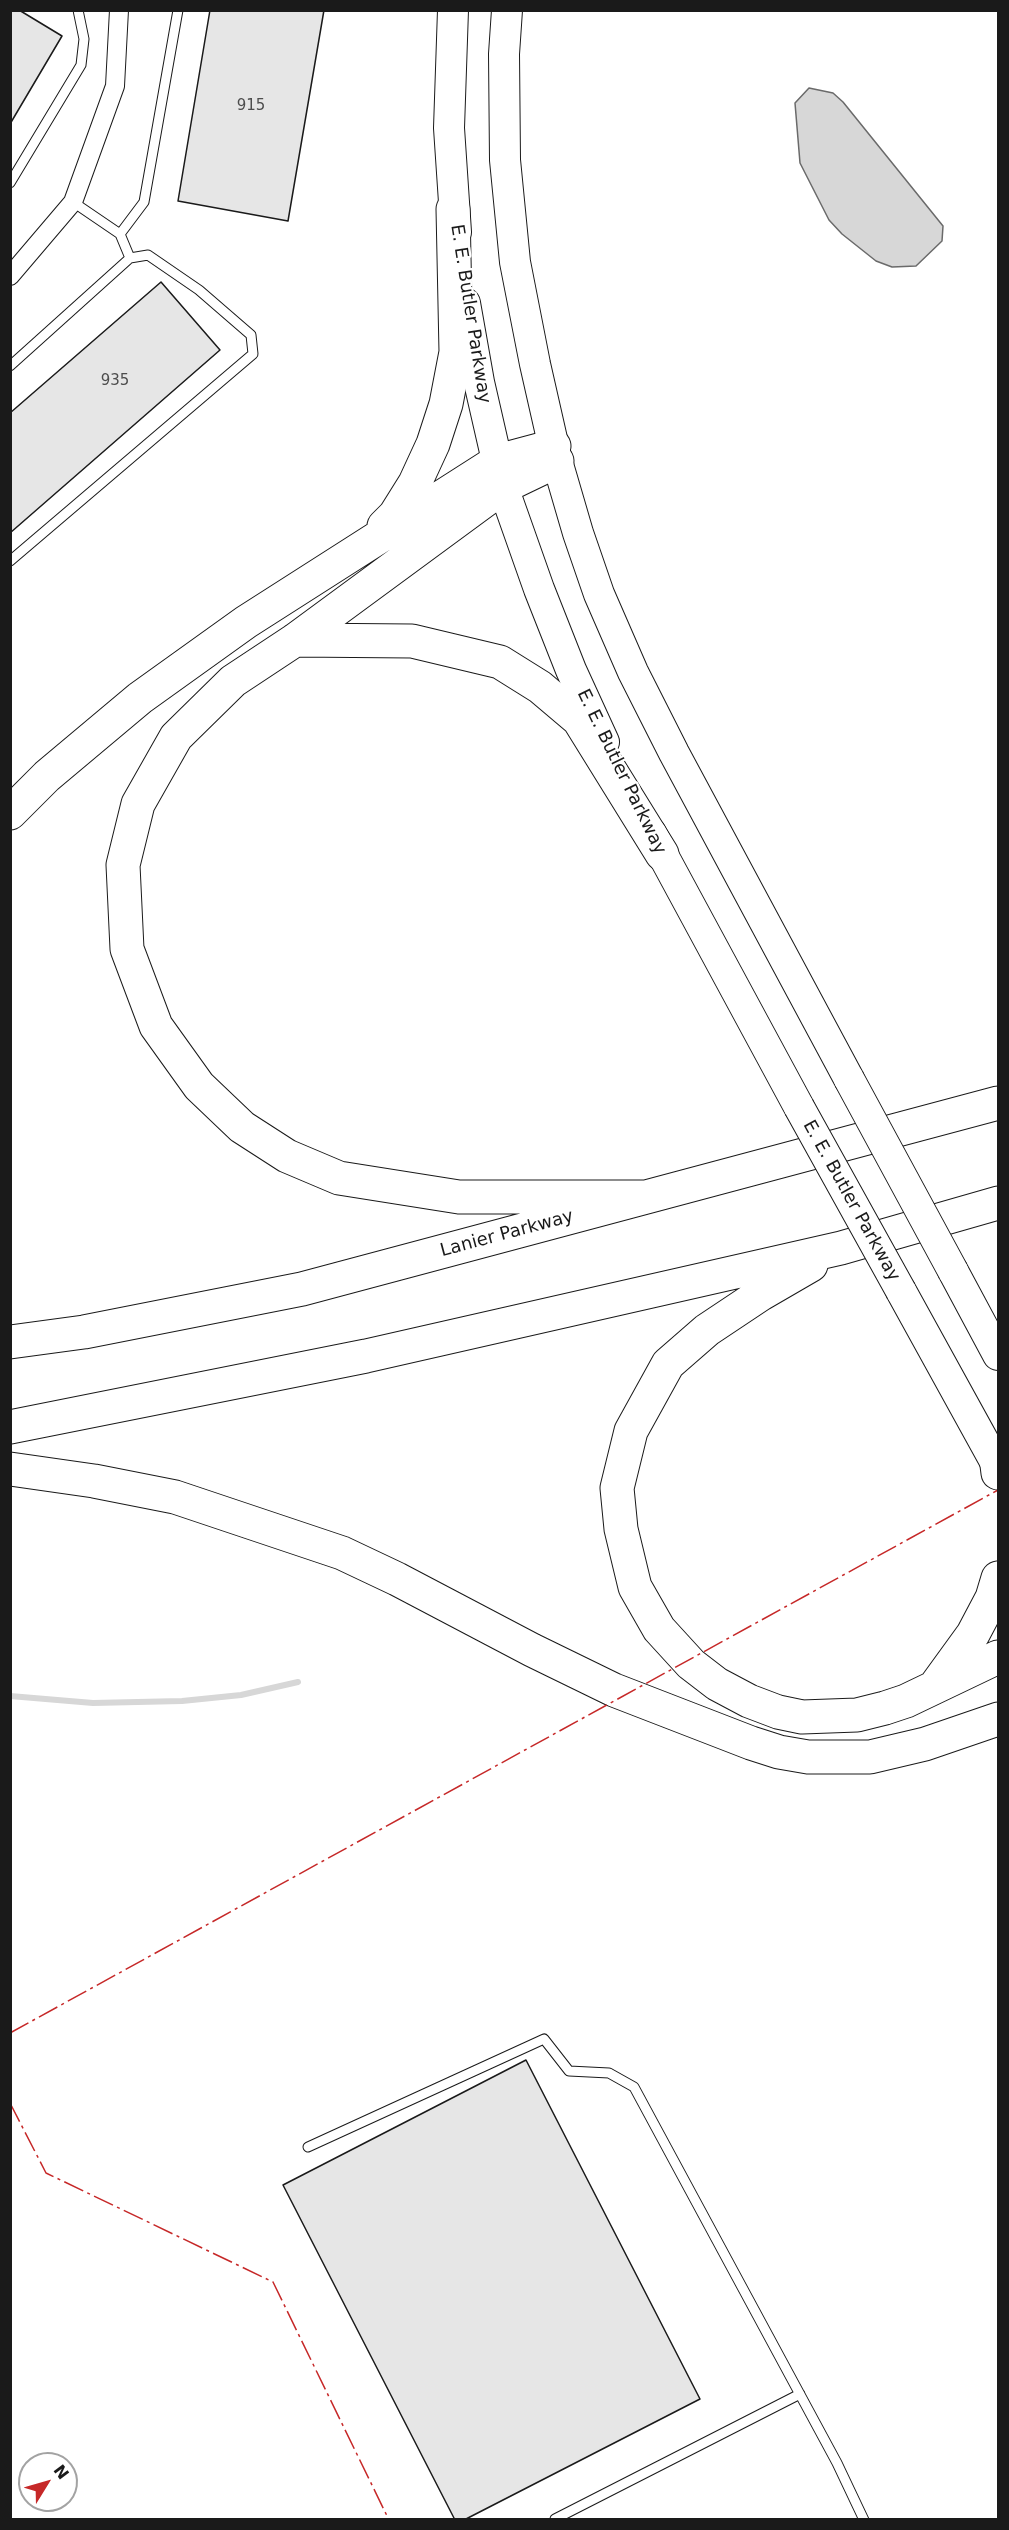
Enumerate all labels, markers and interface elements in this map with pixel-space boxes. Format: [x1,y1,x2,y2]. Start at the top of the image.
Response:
house number: 915 [237,97,265,115]
street label: E. E. Butler Parkway [445,223,495,405]
house number: 935 [101,372,129,390]
street label: E. E. Butler Parkway [572,686,670,858]
street label: E. E. Butler Parkway [798,1117,904,1285]
street label: Lanier Parkway [438,1206,576,1262]
north arrow [18,2452,78,2512]
text: N [50,2461,73,2483]

